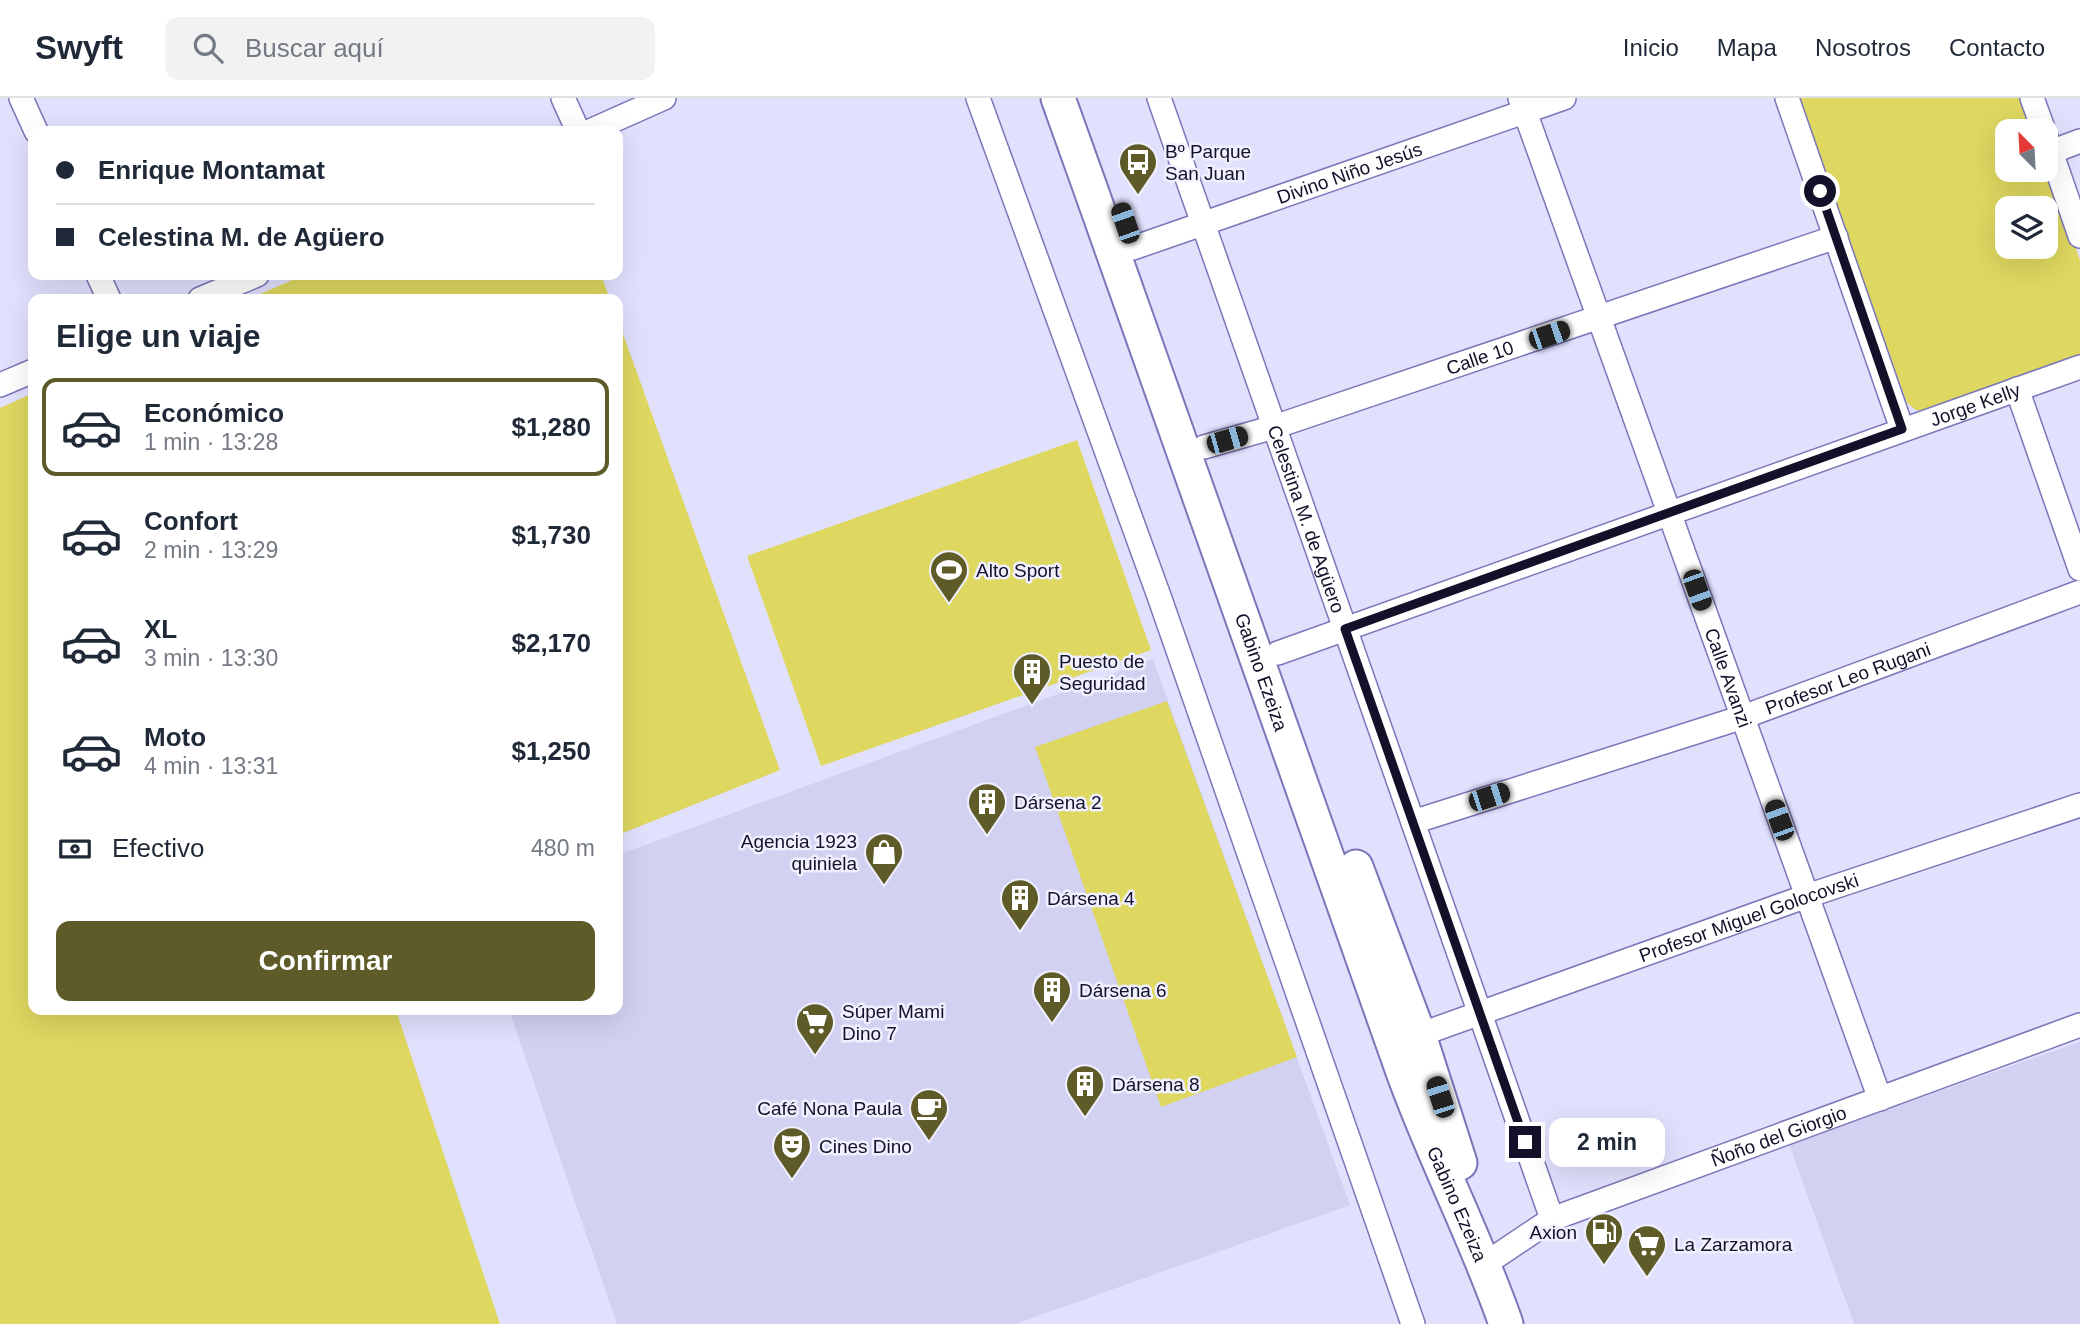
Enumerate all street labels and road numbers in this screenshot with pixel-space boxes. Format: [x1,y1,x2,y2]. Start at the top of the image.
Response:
street label: Divino Niño Jesús [1274,138,1425,208]
street label: Calle 10 [1443,336,1516,379]
street label: Jorge Kelly [1927,379,2023,430]
street label: Celestina M. de Agüero [1264,422,1349,616]
street label: Gabino Ezeiza [1231,610,1292,734]
street label: Calle Avanzi [1701,625,1756,730]
street label: Profesor Leo Rugani [1762,638,1933,718]
street label: Profesor Miguel Golocovski [1636,869,1861,966]
street label: Ñoño del Giorgio [1708,1101,1849,1170]
street label: Gabino Ezeiza [1423,1143,1492,1265]

